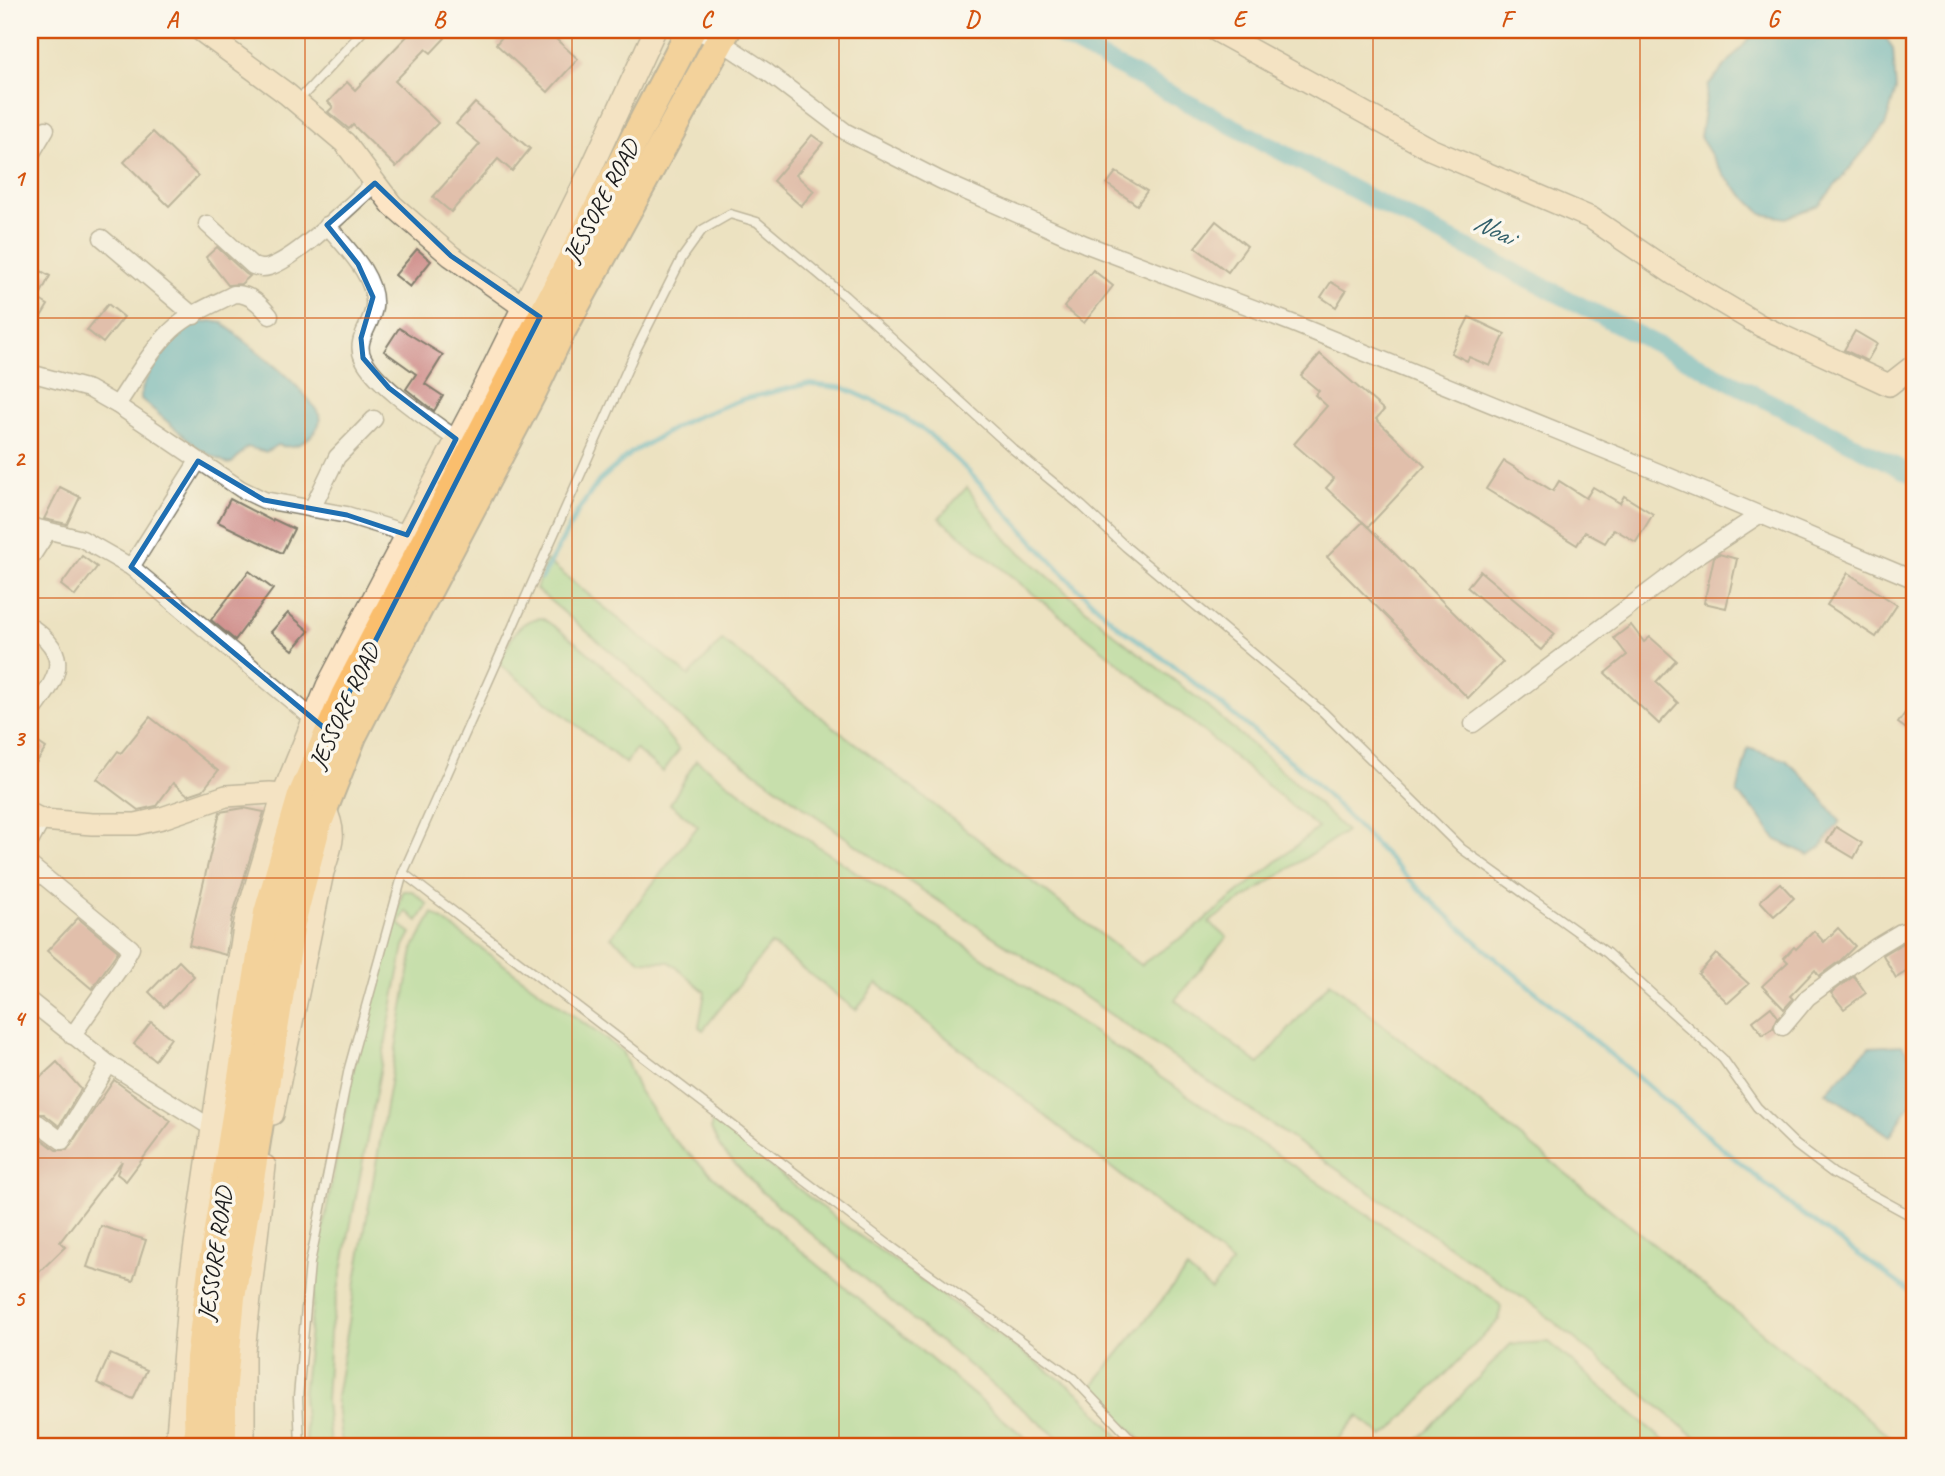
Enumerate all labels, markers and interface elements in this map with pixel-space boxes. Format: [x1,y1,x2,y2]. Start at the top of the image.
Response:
text: A [166,5,180,34]
text: B [433,5,447,34]
text: C [701,5,715,34]
text: D [965,5,981,34]
text: E [1233,5,1249,34]
text: F [1501,5,1517,34]
text: G [1767,5,1782,34]
street label: JESSORE ROAD [556,133,647,268]
text: 1 [14,164,27,193]
water label: Noai [1469,205,1525,256]
text: 2 [14,444,27,473]
street label: JESSORE ROAD [302,637,387,774]
text: 3 [14,724,27,753]
text: 4 [14,1004,27,1033]
street label: JESSORE ROAD [191,1183,239,1324]
text: 5 [14,1284,26,1313]

